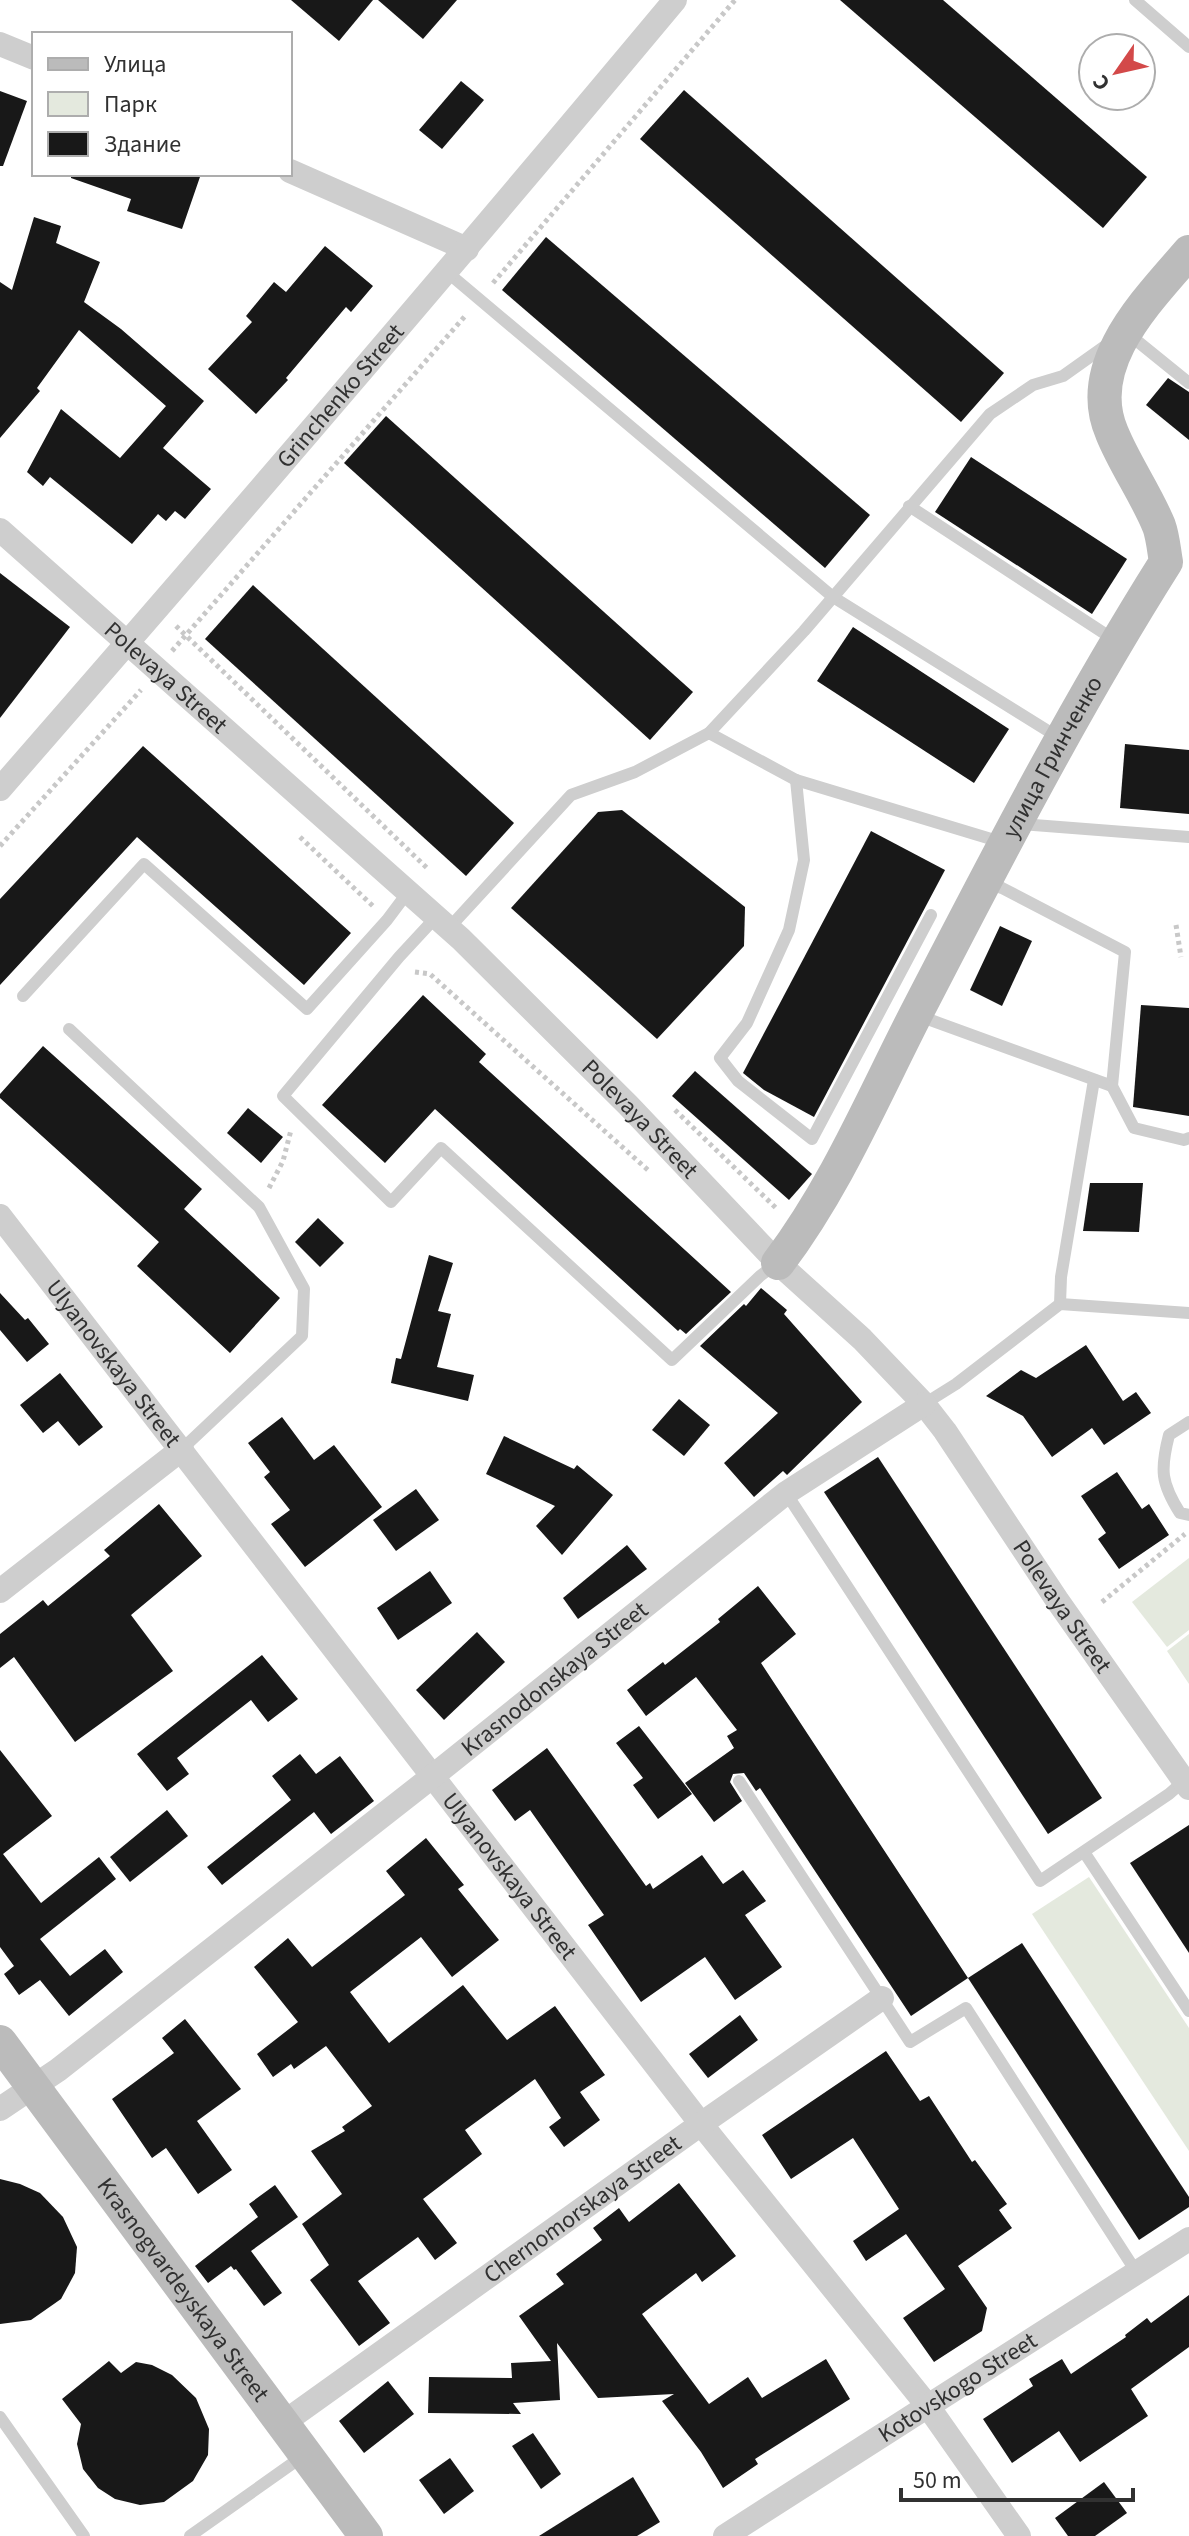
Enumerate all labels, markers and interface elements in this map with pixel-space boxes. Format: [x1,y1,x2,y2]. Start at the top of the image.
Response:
legend [32,32,292,176]
north arrow [1077,32,1157,112]
text: Улица [104,47,166,82]
text: С [1084,68,1118,97]
text: Парк [104,87,157,122]
text: Здание [104,127,181,162]
street label: Grinchenko Street [268,316,412,476]
street label: Polevaya Street [97,613,236,742]
street label: улица Гринченко [993,669,1111,844]
street label: Polevaya Street [574,1051,707,1186]
street label: Ulyanovskaya Street [38,1272,190,1454]
street label: Polevaya Street [1004,1533,1121,1680]
street label: Krasnodonskaya Street [453,1593,656,1765]
street label: Ulyanovskaya Street [434,1785,586,1967]
street label: Chernomorskaya Street [476,2126,688,2292]
street label: Krasnogvardeyskaya Street [89,2170,278,2409]
street label: Kotovskogo Street [871,2323,1044,2451]
scale bar [901,2452,1133,2502]
text: 50 m [913,2463,962,2498]

